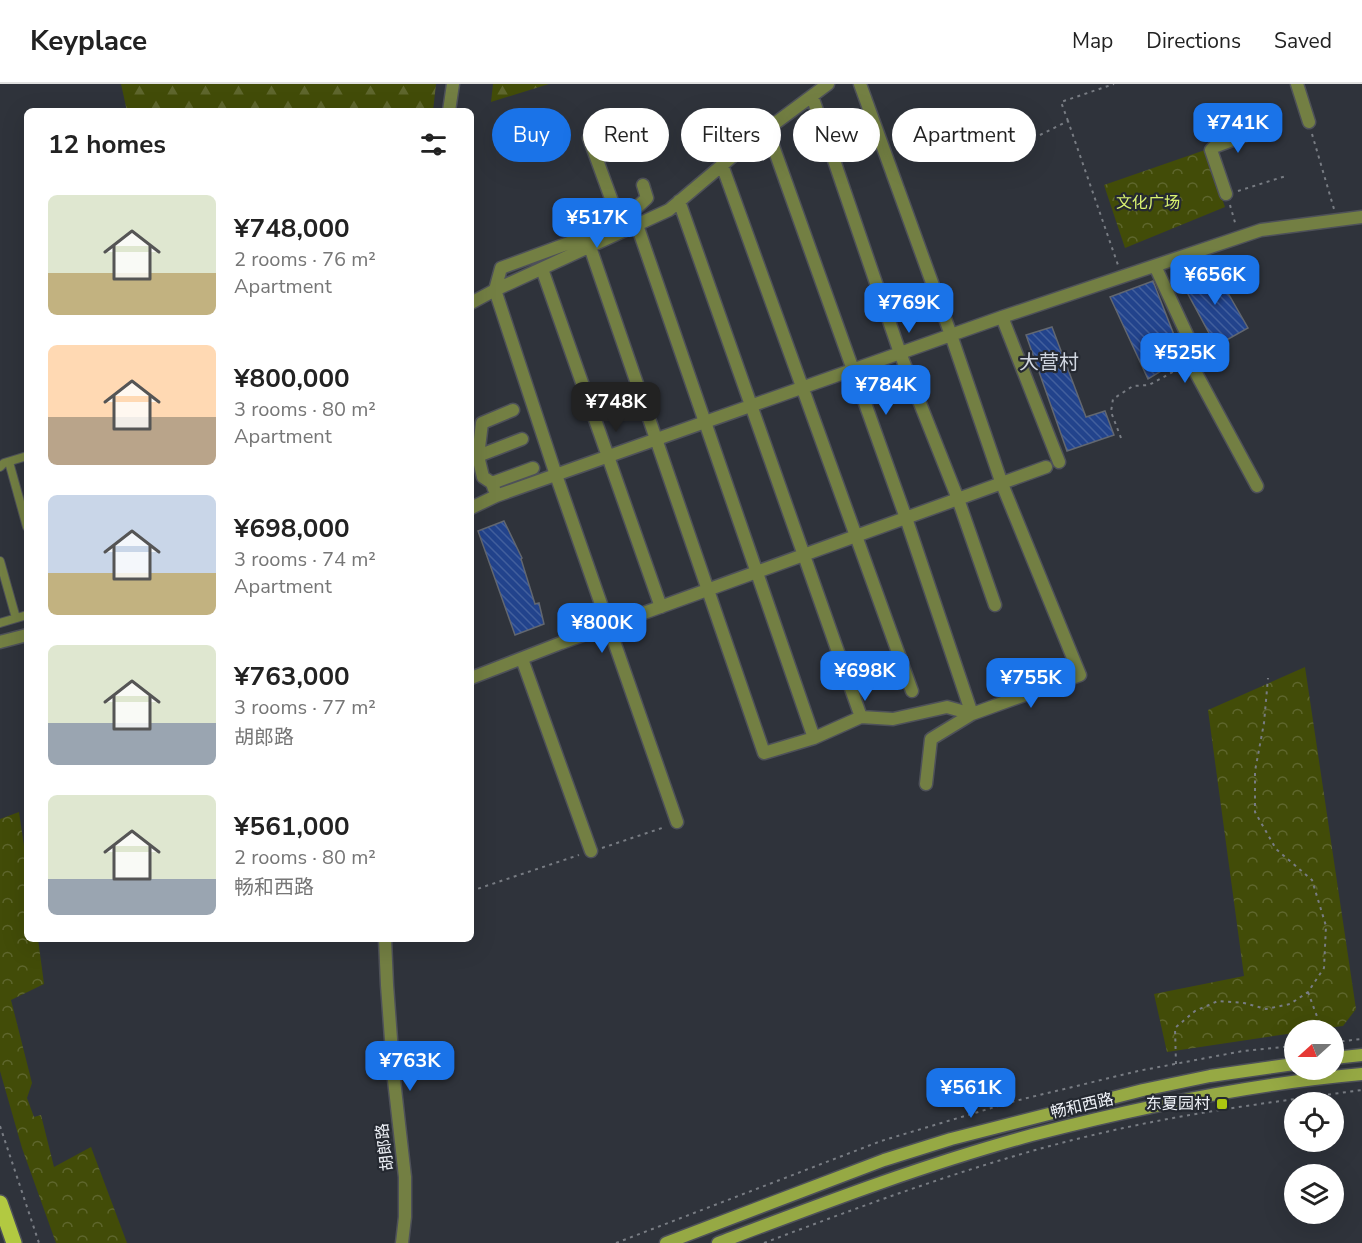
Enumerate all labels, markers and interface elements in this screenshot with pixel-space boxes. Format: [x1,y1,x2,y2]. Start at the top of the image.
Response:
text: Keyplace [30,22,147,60]
text: Map [1072,27,1113,55]
text: Directions [1146,27,1241,55]
text: Saved [1274,27,1332,55]
pin: ¥741K [1196,103,1280,154]
chip: Buy [492,108,571,162]
chip: Rent [583,108,669,162]
chip: Filters [681,108,781,162]
chip: New [793,108,880,162]
chip: Apartment [892,108,1036,162]
text: ¥741K [1207,109,1269,136]
text: 12 homes [48,127,166,162]
icon: filters [417,128,450,161]
park label: 文化广场 [1116,192,1180,214]
pin: ¥517K [555,198,639,249]
text: ¥517K [566,204,628,231]
text: ¥748,000 [234,211,350,246]
icon: home [96,219,168,291]
text: 2 rooms · 76 m² [234,246,376,273]
pin: ¥656K [1173,255,1257,306]
text: ¥656K [1184,261,1246,288]
text: Apartment [234,273,332,300]
pin: ¥769K [867,283,951,334]
text: ¥769K [878,289,940,316]
pin: ¥525K [1143,333,1227,384]
text: ¥525K [1154,339,1216,366]
district label: 大营村 [1019,349,1079,376]
text: ¥800,000 [234,361,350,396]
pin: ¥784K [844,365,928,416]
icon: home [96,369,168,441]
text: ¥784K [855,371,917,398]
pin: ¥748K [574,382,658,433]
text: ¥748K [585,388,647,415]
text: 3 rooms · 80 m² [234,396,376,423]
text: Apartment [234,423,332,450]
text: ¥698,000 [234,511,350,546]
icon: home [96,519,168,591]
text: 3 rooms · 74 m² [234,546,376,573]
text: Apartment [234,573,332,600]
pin: ¥800K [560,603,644,654]
text: ¥800K [571,609,633,636]
pin: ¥698K [823,651,907,702]
text: ¥698K [834,657,896,684]
pin: ¥755K [989,658,1073,709]
text: ¥763,000 [234,659,350,694]
text: ¥755K [1000,664,1062,691]
icon: home [96,669,168,741]
text: 3 rooms · 77 m² [234,694,376,721]
text: 胡郎路 [234,724,294,751]
text: ¥561,000 [234,809,350,844]
icon: home [96,819,168,891]
text: 2 rooms · 80 m² [234,844,376,871]
text: 畅和西路 [234,874,314,901]
north arrow [1284,1020,1344,1080]
map controls [1284,1020,1344,1224]
pin: ¥763K [368,1041,452,1092]
text: ¥763K [379,1047,441,1074]
pin: ¥561K [929,1068,1013,1119]
text: ¥561K [940,1074,1002,1101]
street label: 畅和西路 [1048,1088,1116,1124]
button: locate [1284,1092,1344,1152]
place label: 东夏园村 [1146,1093,1210,1115]
marker: 东夏园村 [1215,1097,1229,1111]
street label: 胡郎路 [371,1122,399,1172]
button: layers [1284,1164,1344,1224]

